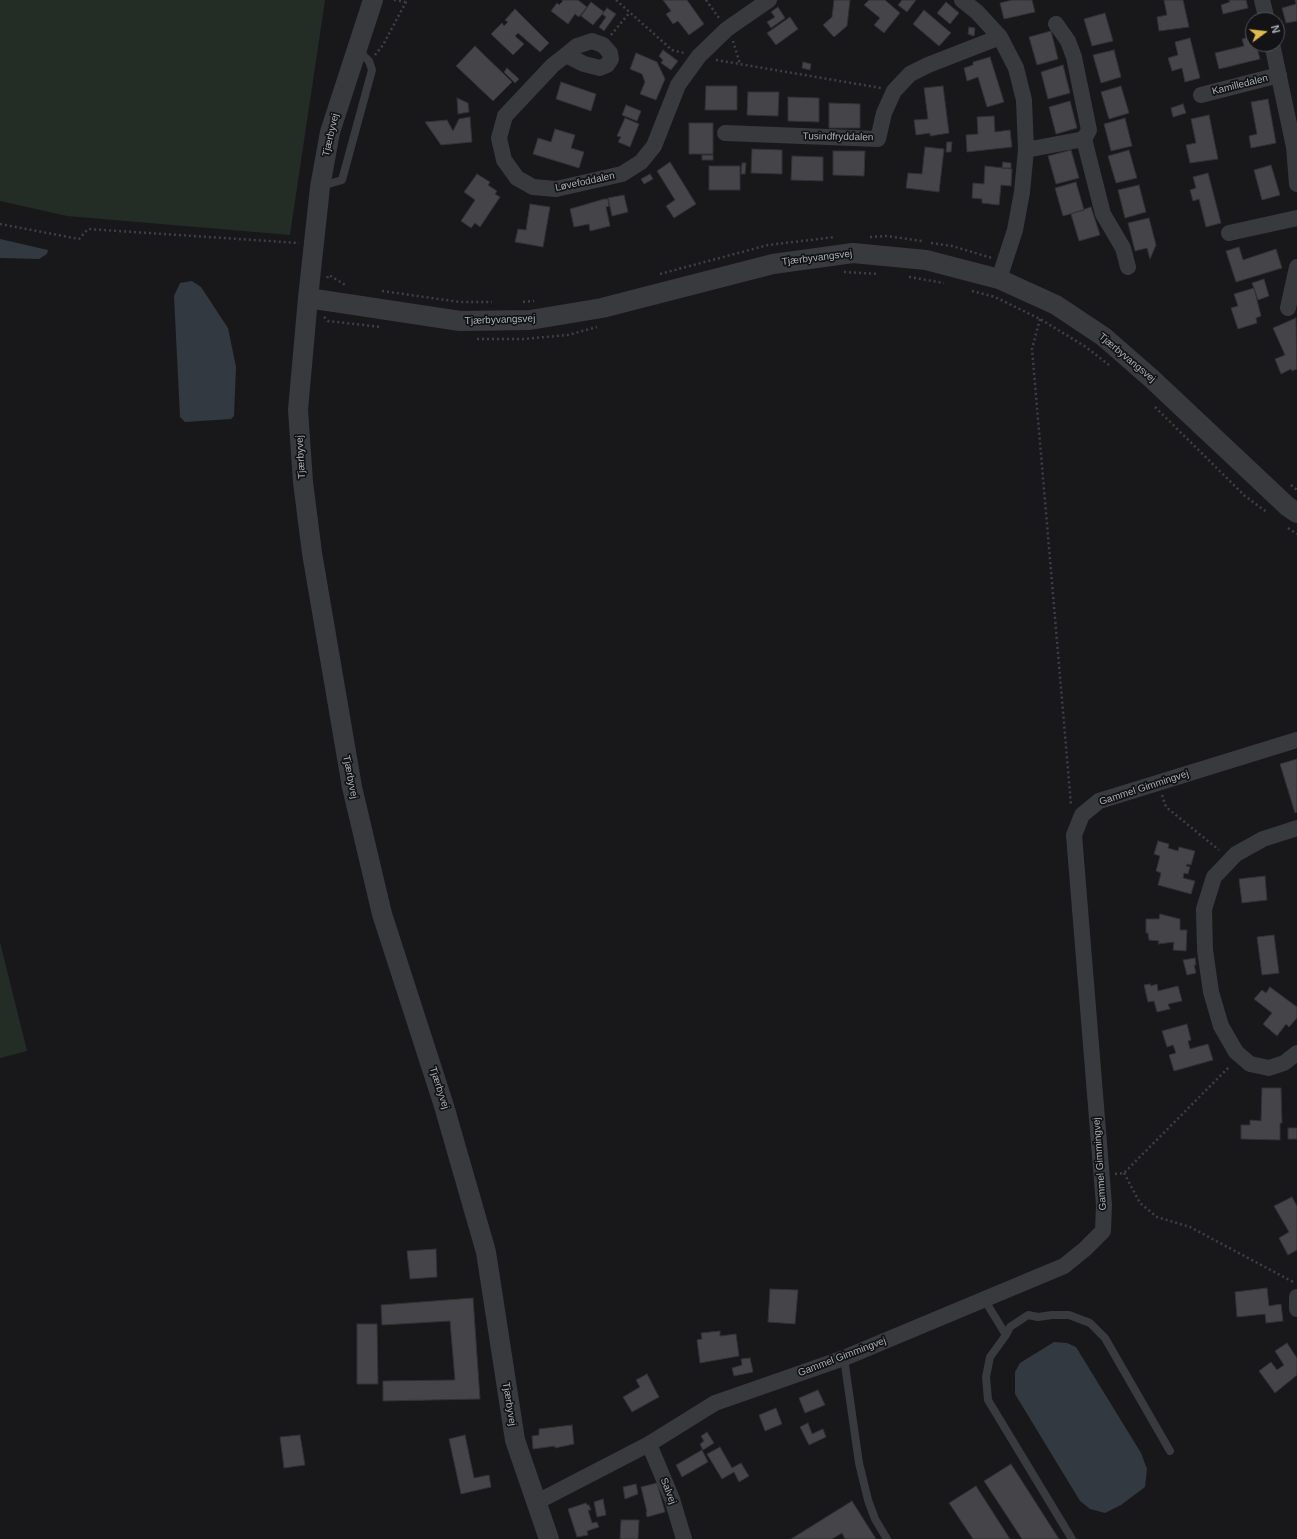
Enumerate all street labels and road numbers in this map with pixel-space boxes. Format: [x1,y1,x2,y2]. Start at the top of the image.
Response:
street label: Kamilledalen [1211,72,1269,98]
street label: Tjærbyvej [320,112,342,158]
street label: Tusindfryddalen [803,130,873,144]
street label: Løvefoddalen [554,170,616,194]
street label: Tjærbyvangsvej [781,248,853,268]
street label: Tjærbyvangsvej [465,313,535,327]
street label: Tjærbyvangsvej [1096,331,1158,385]
street label: Tjærbyvej [294,435,308,479]
street label: Tjærbyvej [340,754,360,800]
street label: Gammel Gimmingvej [1098,768,1190,808]
street label: Tjærbyvej [427,1065,451,1111]
street label: Gammel Gimmingvej [1091,1117,1109,1211]
street label: Gammel Gimmingvej [796,1335,888,1379]
street label: Tjærbyvej [500,1381,518,1427]
street label: Salvej [658,1476,678,1506]

